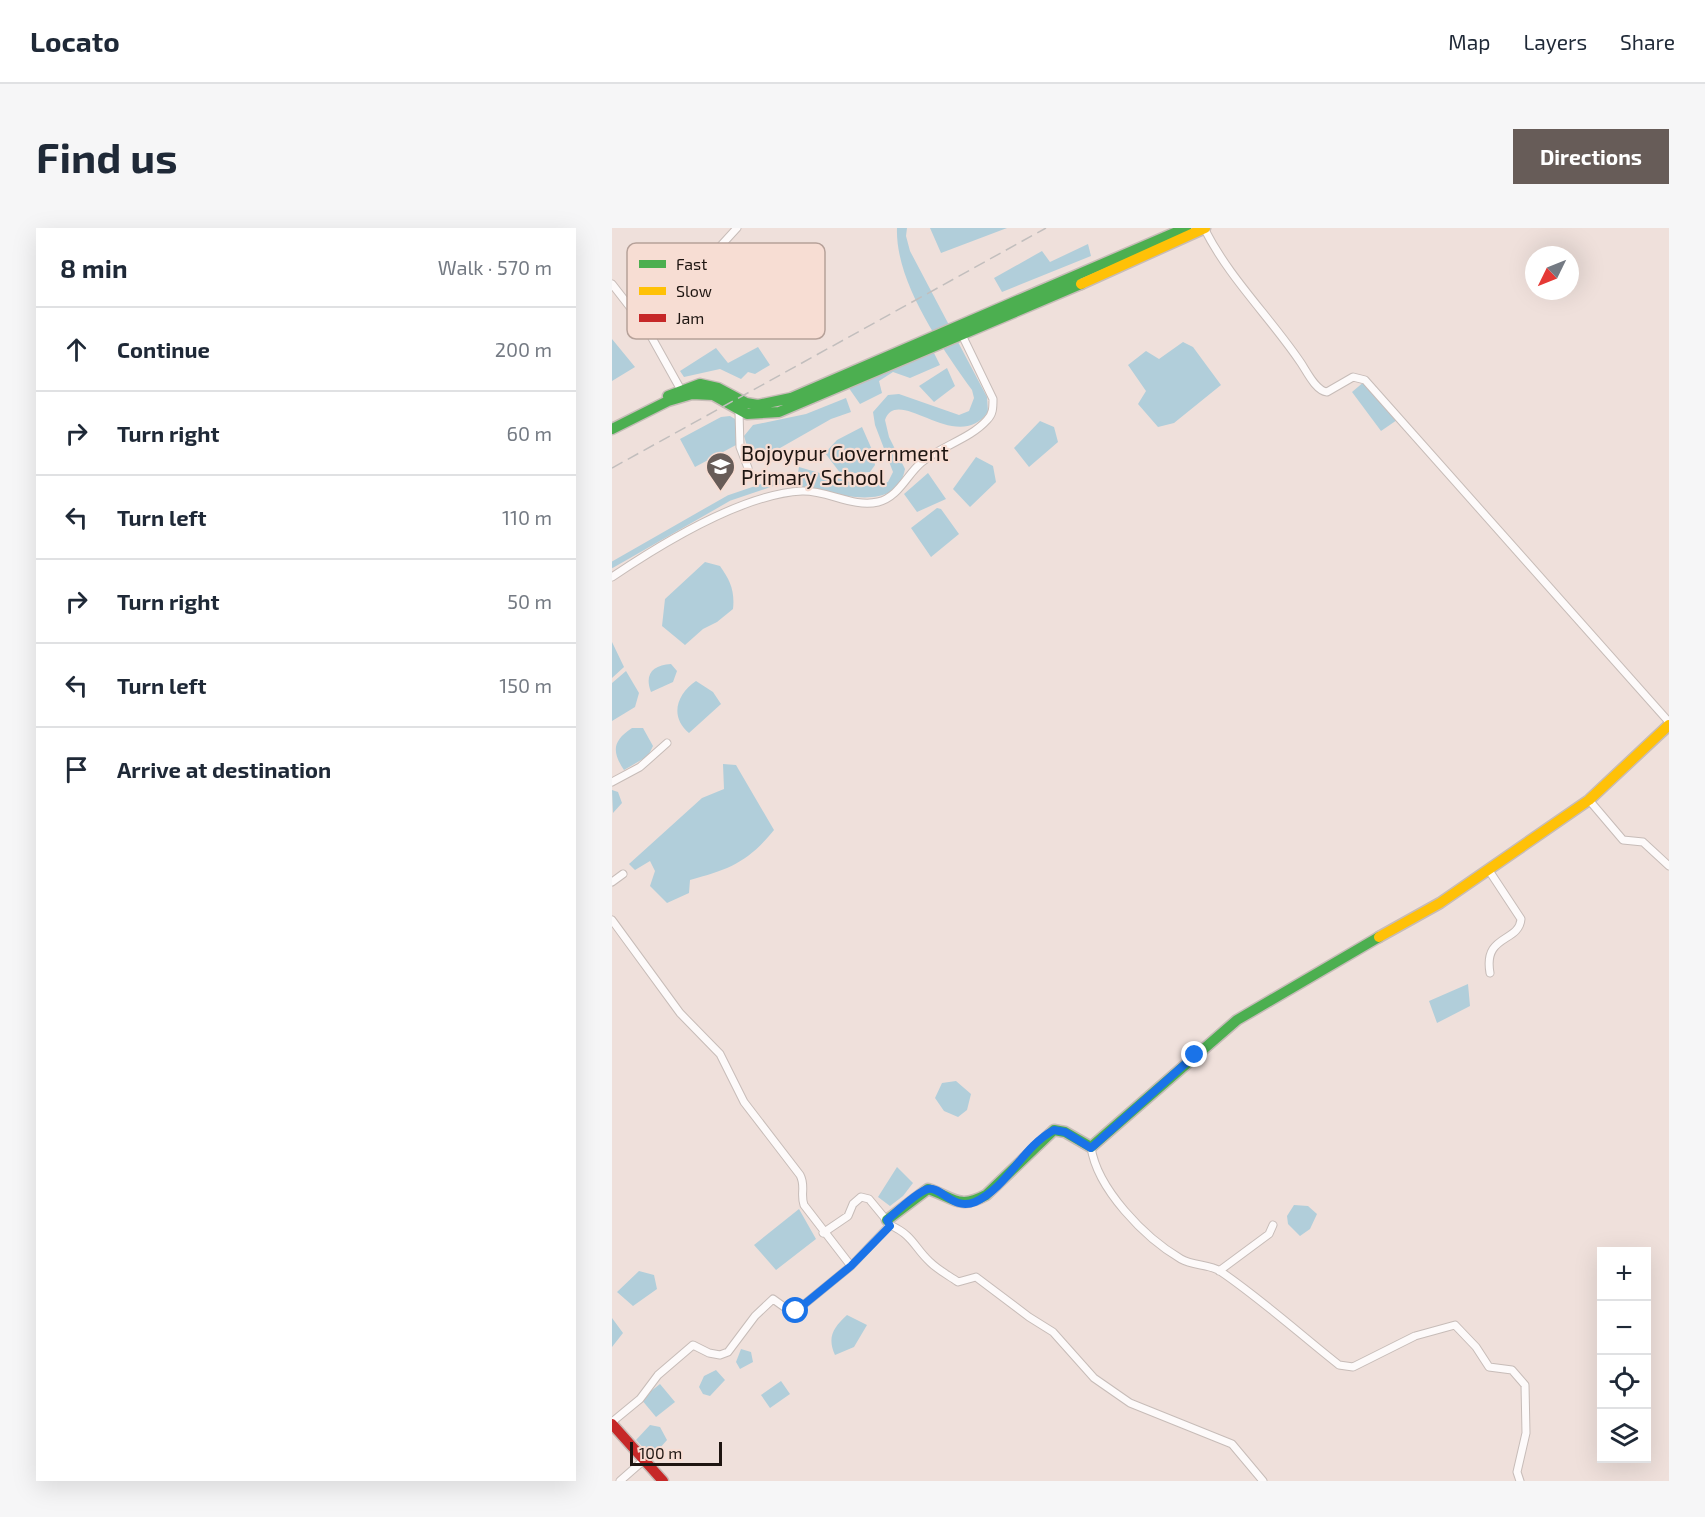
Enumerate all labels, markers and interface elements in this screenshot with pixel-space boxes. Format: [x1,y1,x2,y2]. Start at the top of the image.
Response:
text: Locato [30,24,120,58]
text: Map [1448,29,1490,54]
text: Layers [1523,29,1587,54]
text: Share [1620,29,1675,54]
button: Directions [1513,129,1669,184]
text: Find us [36,131,178,181]
legend [627,243,825,339]
north arrow [1525,246,1579,300]
text: 8 min [60,252,128,283]
text: Fast [676,254,707,273]
text: Walk · 570 m [438,255,552,279]
text: Slow [676,281,712,300]
text: Jam [676,308,704,327]
icon: ahead [60,333,93,366]
text: Continue [117,336,210,362]
text: 200 m [495,337,552,361]
icon: right [60,417,93,450]
text: Turn right [117,420,219,446]
text: 60 m [507,421,552,445]
place label: Bojoypur Government Primary School [741,440,949,489]
school or university icon: Bojoypur Government Primary School [704,450,736,492]
icon: left [60,501,93,534]
text: Turn left [117,504,206,530]
text: 110 m [502,505,552,529]
icon: right [60,585,93,618]
text: Turn right [117,588,219,614]
text: 50 m [507,589,552,613]
icon: left [60,669,93,702]
text: Turn left [117,672,206,698]
text: 150 m [499,673,552,697]
icon: arrive [60,753,93,786]
text: Arrive at destination [117,756,331,782]
route end [1181,1041,1207,1067]
map controls [1597,1247,1651,1463]
button: + [1597,1247,1651,1301]
route start [782,1297,808,1323]
button: − [1597,1301,1651,1355]
button: locate [1597,1355,1651,1409]
button: layers [1597,1409,1651,1463]
scale bar [630,1439,722,1466]
text: 100 m [639,1443,682,1462]

